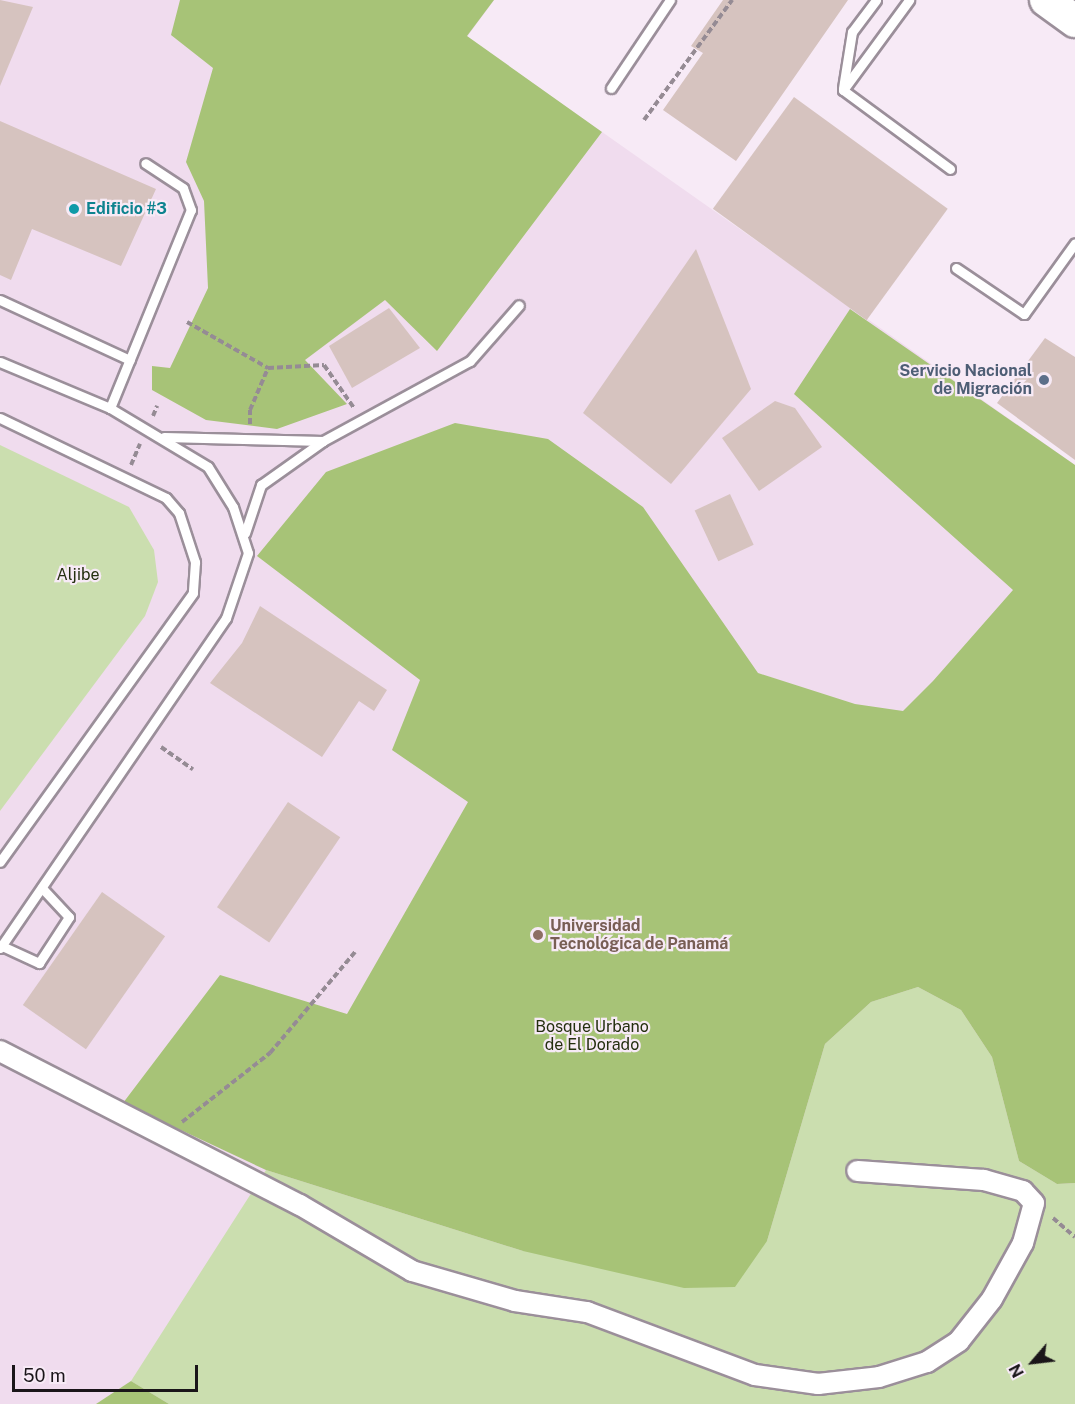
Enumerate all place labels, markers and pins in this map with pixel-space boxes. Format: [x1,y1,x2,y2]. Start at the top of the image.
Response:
place label: Edificio #3 [86,199,167,219]
marker: Edificio #3 [67,202,81,216]
place label: Servicio Nacional de Migración [899,361,1032,399]
marker: Servicio Nacional de Migración [1037,373,1051,387]
place label: Universidad Tecnológica de Panamá [550,916,729,954]
marker: Universidad Tecnológica de Panamá [531,928,545,942]

